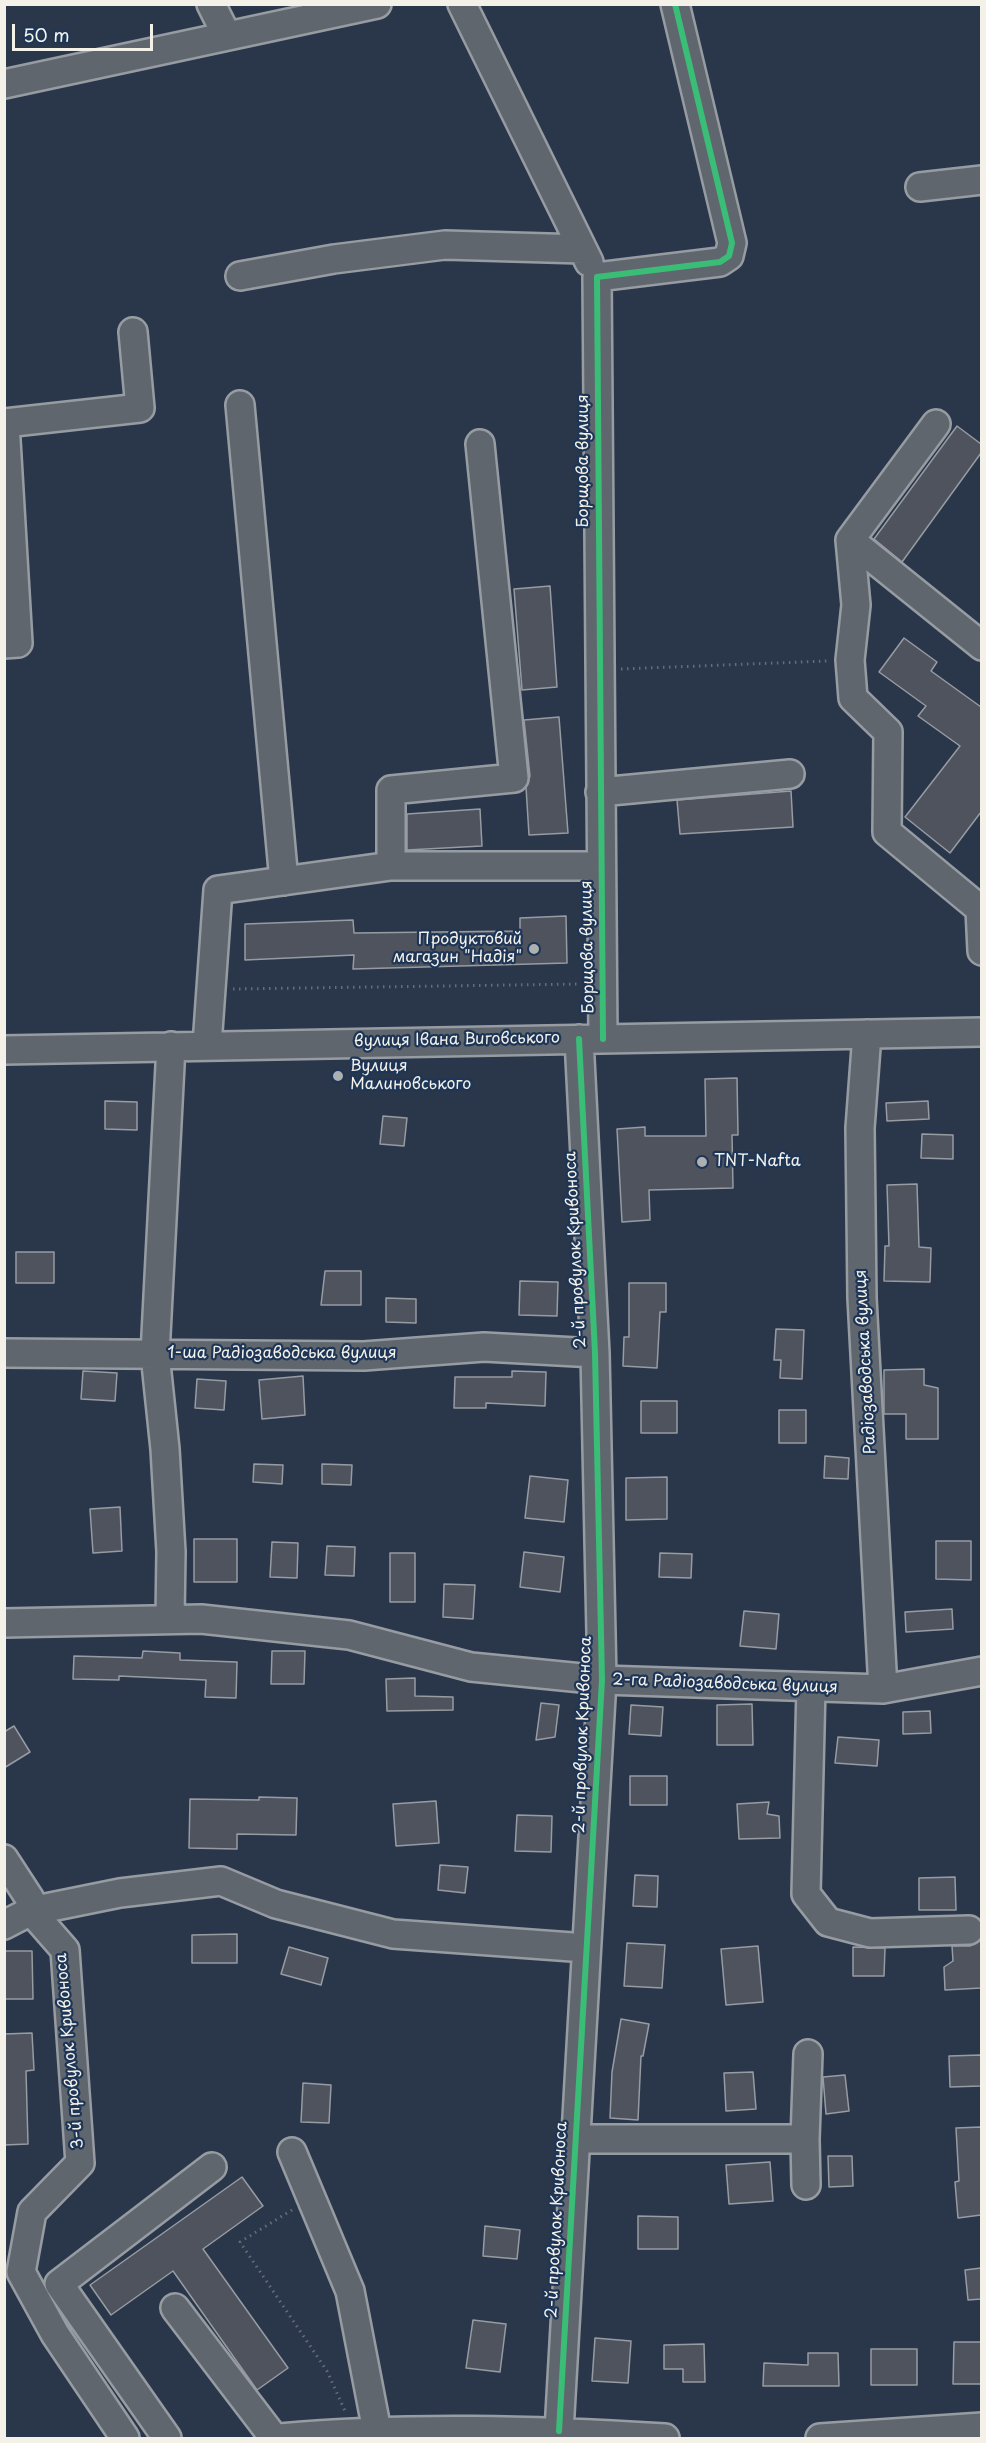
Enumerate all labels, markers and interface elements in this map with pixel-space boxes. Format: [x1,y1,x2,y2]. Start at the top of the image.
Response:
scale bar [15,12,156,50]
text: 50 m [23,21,70,48]
street label: Борщова вулиця [574,394,594,528]
street label: Борщова вулиця [577,880,599,1014]
place label: Продуктовий магазин "Надія" [393,930,522,968]
marker: Продуктовий магазин "Надія" [527,942,541,956]
street label: вулиця Івана Виговського [354,1029,560,1051]
place label: Вулиця Малиновського [350,1057,471,1095]
marker: Вулиця Малиновського [331,1069,345,1083]
street label: 2-й провулок Кривоноса [561,1151,591,1349]
place label: TNT-Nafta [714,1152,801,1172]
marker: TNT-Nafta [695,1155,709,1169]
street label: Радіозаводська вулиця [852,1269,880,1455]
street label: 1-ша Радіозаводська вулиця [167,1344,397,1364]
street label: 2-й провулок Кривоноса [570,1636,596,1834]
street label: 2-га Радіозаводська вулиця [612,1670,838,1698]
street label: 3-й провулок Кривоноса [52,1952,88,2150]
street label: 2-й провулок Кривоноса [542,2121,572,2319]

